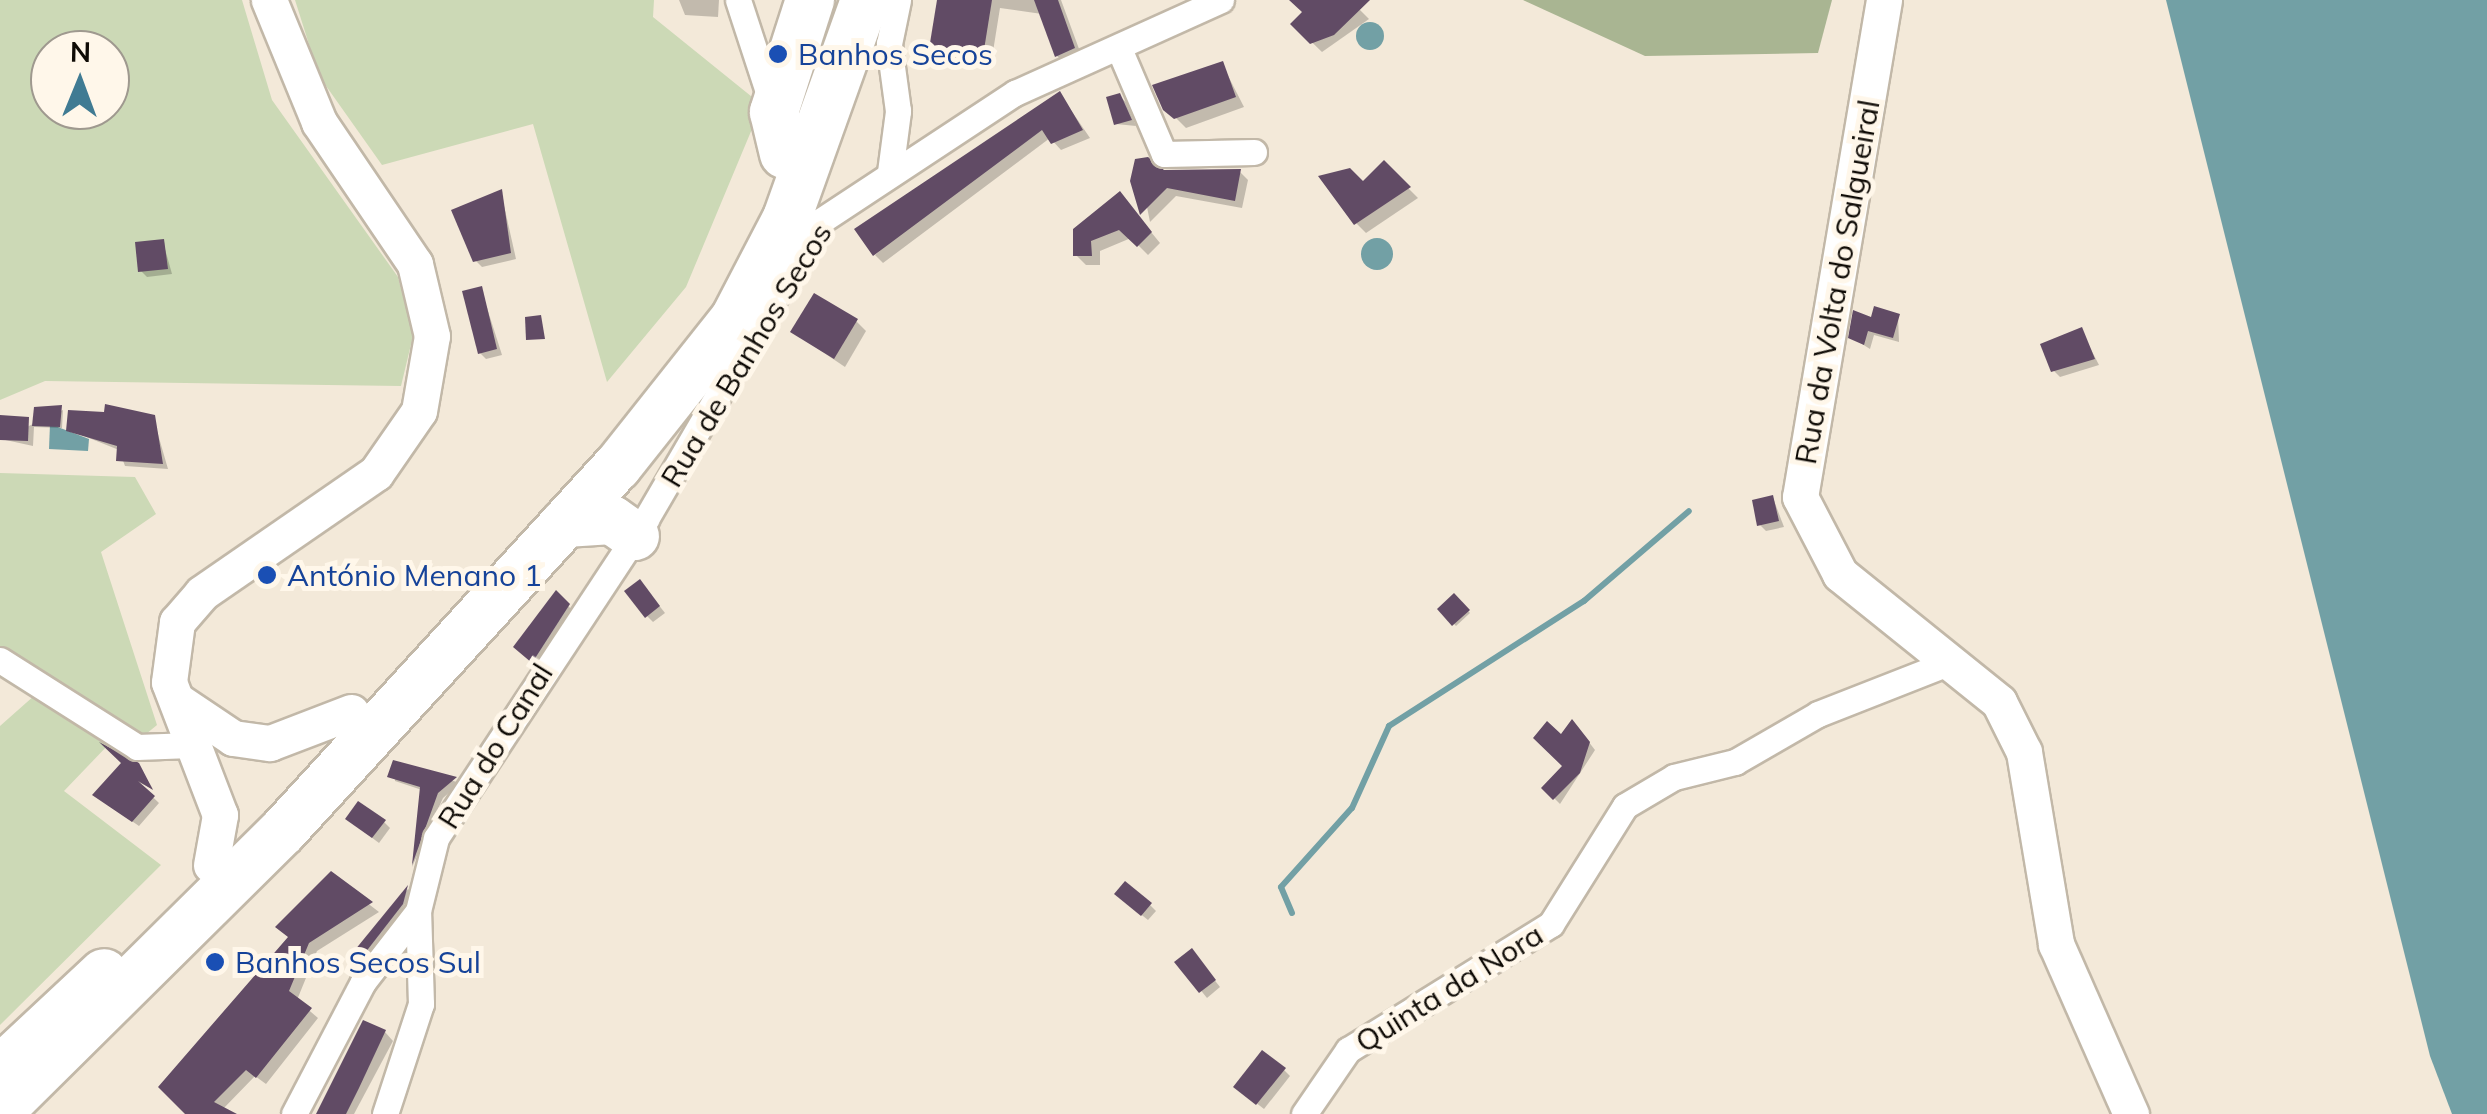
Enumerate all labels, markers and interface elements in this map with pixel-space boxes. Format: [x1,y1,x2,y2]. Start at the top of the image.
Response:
north arrow [30,30,130,130]
text: N [70,34,91,69]
place label: Banhos Secos [798,36,993,72]
marker: Banhos Secos [767,43,789,65]
street label: Rua da Volta do Salgueiral [1787,97,1887,467]
street label: Rua de Banhos Secos [653,217,839,493]
place label: António Menano 1 [287,557,542,593]
marker: António Menano 1 [256,564,278,586]
street label: Rua do Canal [430,657,560,835]
street label: Quinta da Nora [1349,916,1549,1060]
place label: Banhos Secos Sul [235,944,481,980]
marker: Banhos Secos Sul [204,951,226,973]

